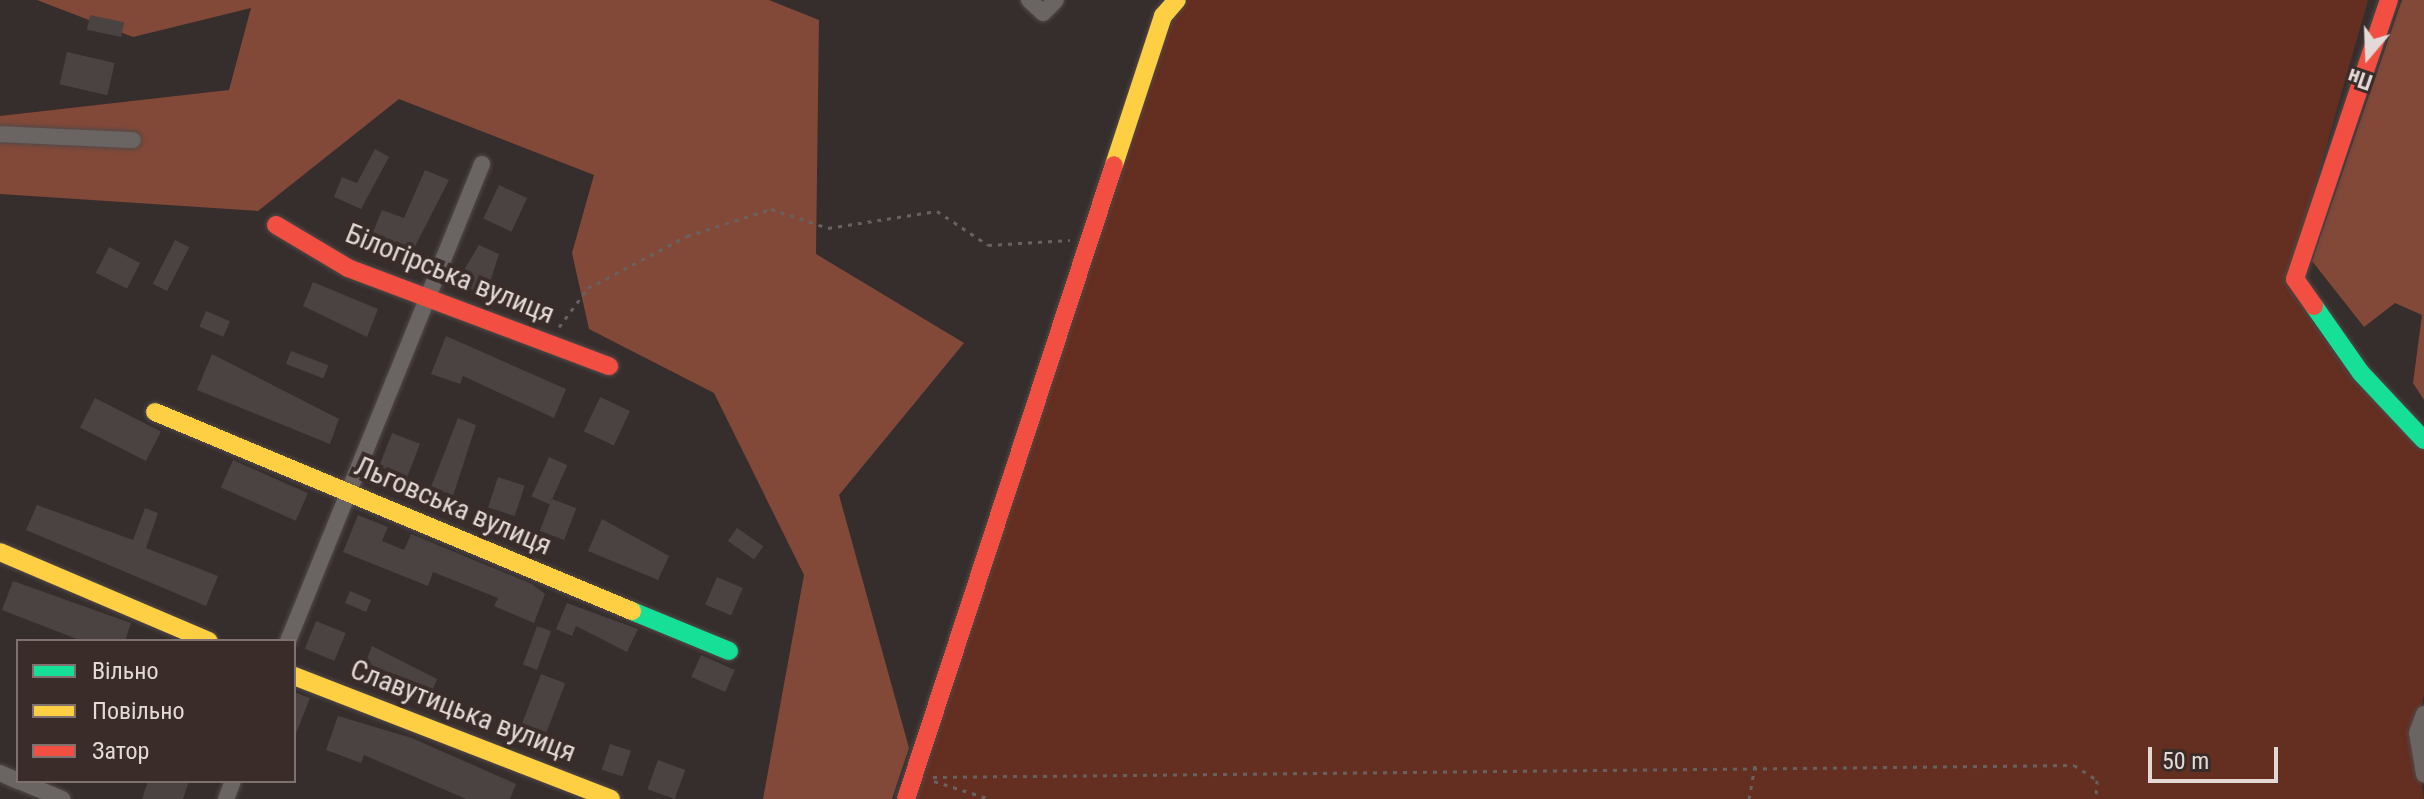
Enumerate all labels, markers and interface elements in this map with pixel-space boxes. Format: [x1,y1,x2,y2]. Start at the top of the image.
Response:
north arrow [2328,16,2408,96]
text: Пн [2344,63,2376,95]
street label: Білогірська вулиця [341,217,559,331]
street label: Льговська вулиця [350,449,556,563]
legend [16,639,296,783]
street label: Славутицька вулиця [346,653,580,769]
text: Вільно [92,657,159,685]
text: Повільно [92,697,185,725]
scale bar [2152,731,2282,781]
text: Затор [92,737,149,765]
text: 50 m [2162,747,2209,775]

